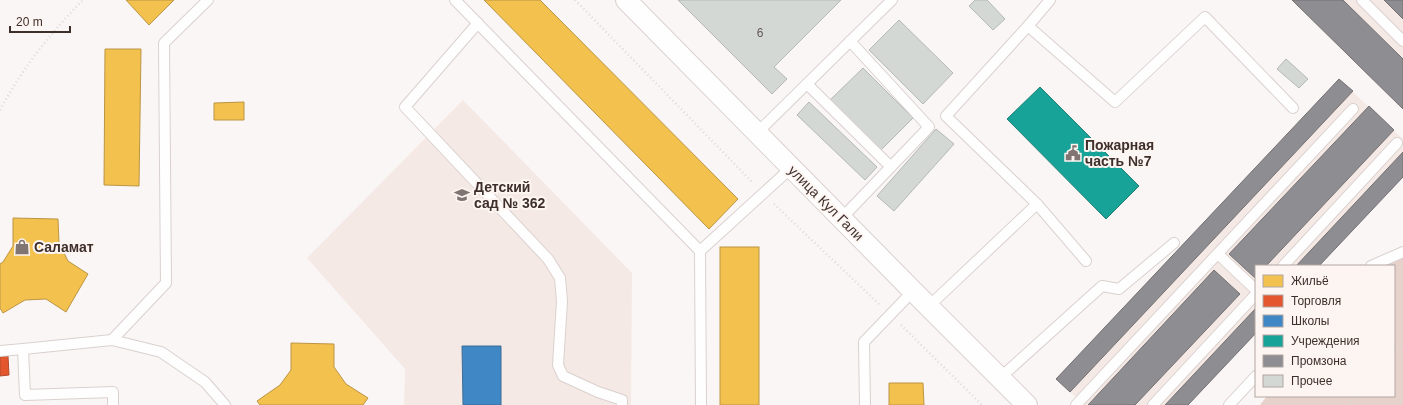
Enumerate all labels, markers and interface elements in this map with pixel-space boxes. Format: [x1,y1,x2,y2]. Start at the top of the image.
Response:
scale bar [10,8,70,34]
text: 20 m [16,15,43,29]
house number: 6 [757,26,764,40]
place label: Пожарная часть №7 [1085,137,1154,169]
public building icon: Пожарная часть №7 [1064,144,1082,162]
street label: улица Кул Гали [785,162,867,244]
place label: Детский сад № 362 [474,179,546,211]
school or university icon: Детский сад № 362 [453,186,471,204]
shop icon: Саламат [13,238,31,256]
place label: Саламат [34,239,94,255]
legend [1255,265,1395,397]
text: Жильё [1291,274,1329,288]
text: Торговля [1291,294,1341,308]
text: Школы [1291,314,1329,328]
text: Учреждения [1291,334,1360,348]
text: Промзона [1291,354,1347,368]
text: Прочее [1291,374,1333,388]

